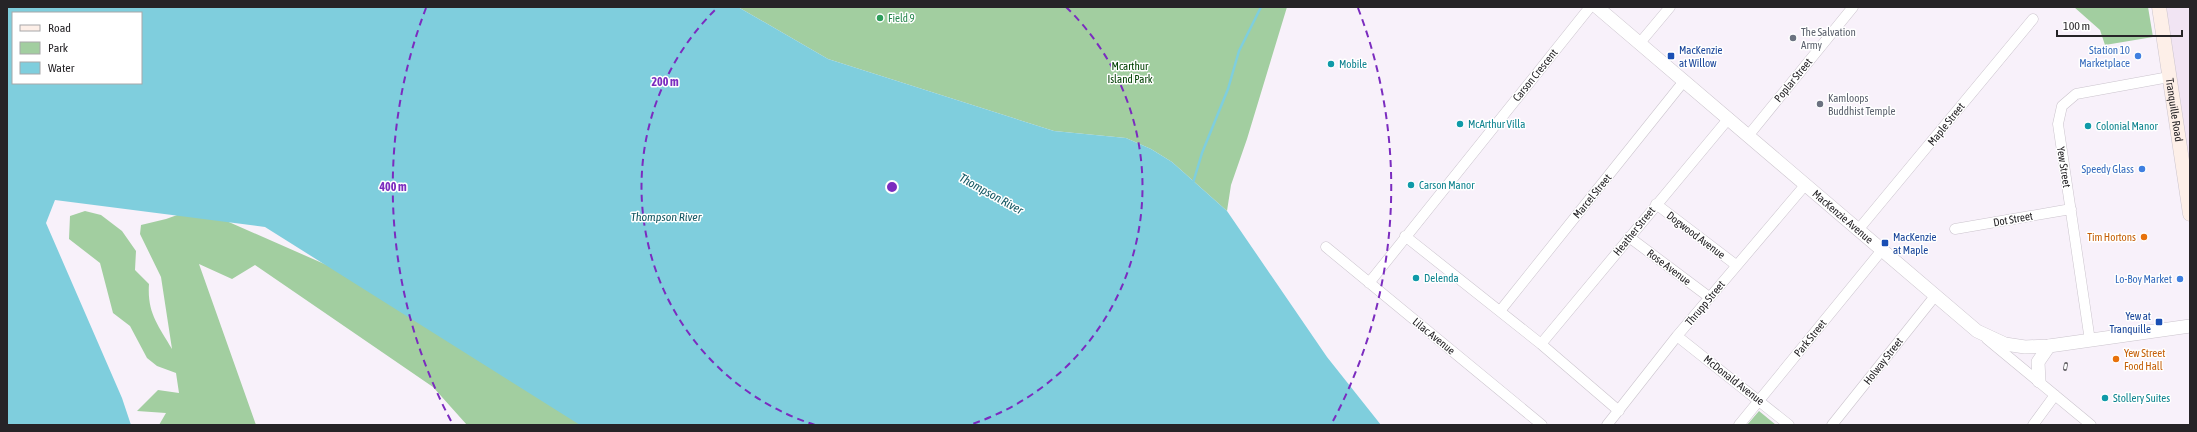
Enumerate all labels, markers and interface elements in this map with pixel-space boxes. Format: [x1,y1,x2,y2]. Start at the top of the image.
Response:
legend [12,12,142,84]
place label: Field 9 [888,12,915,24]
scale bar [2057,12,2182,38]
marker: Field 9 [875,13,885,23]
text: 100 m [2063,19,2090,33]
text: Road [48,21,71,35]
place label: The Salvation Army [1801,26,1856,51]
marker: The Salvation Army [1788,33,1798,43]
text: Park [48,41,69,55]
place label: MacKenzie at Willow [1679,44,1723,69]
place label: Station 10 Marketplace [2079,44,2130,69]
street label: Carson Crescent [1510,46,1560,104]
marker: MacKenzie at Willow [1666,51,1676,61]
marker: Station 10 Marketplace [2133,51,2143,61]
street label: Poplar Street [1772,56,1814,104]
place label: Mobile [1339,58,1367,70]
marker: Mobile [1326,59,1336,69]
park label: Mcarthur Island Park [1107,60,1153,85]
text: Water [48,61,75,75]
text: 200 m [651,75,679,89]
street label: Tranquille Road [2164,77,2185,142]
place label: Kamloops Buddhist Temple [1828,92,1895,117]
marker: Kamloops Buddhist Temple [1815,99,1825,109]
street label: Maple Street [1925,100,1967,148]
place label: McArthur Villa [1468,118,1525,130]
marker: McArthur Villa [1455,119,1465,129]
place label: Colonial Manor [2096,120,2158,132]
marker: Colonial Manor [2083,121,2093,131]
street label: Yew Street [2055,146,2073,188]
place label: Speedy Glass [2081,163,2134,175]
marker: Speedy Glass [2137,164,2147,174]
water label: Thompson River [957,171,1026,217]
street label: Marcel Street [1571,171,1613,221]
place label: Carson Manor [1419,179,1475,191]
text: 400 m [378,180,407,194]
centre of rings [885,180,899,194]
marker: Carson Manor [1406,180,1416,190]
street label: MacKenzie Avenue [1810,187,1875,246]
street label: Heather Street [1611,204,1657,258]
street label: Dogwood Avenue [1664,209,1728,261]
water label: Thompson River [631,210,702,224]
street label: Dot Street [1992,210,2034,228]
place label: MacKenzie at Maple [1893,231,1937,256]
place label: Tim Hortons [2087,231,2136,243]
marker: Tim Hortons [2139,232,2149,242]
marker: MacKenzie at Maple [1880,238,1890,248]
street label: Rose Avenue [1645,247,1693,287]
place label: Delenda [1424,272,1459,284]
marker: Delenda [1411,273,1421,283]
place label: Lo-Boy Market [2115,273,2172,285]
marker: Lo-Boy Market [2175,274,2185,284]
street label: Thrupp Street [1683,278,1727,328]
place label: Yew at Tranquille [2110,310,2151,335]
street label: Lilac Avenue [1410,315,1458,357]
street label: Park Street [1791,317,1829,359]
marker: Yew at Tranquille [2154,317,2164,327]
street label: Holway Street [1861,335,1905,387]
place label: Yew Street Food Hall [2124,347,2165,372]
street label: McDonald Avenue [1701,353,1767,407]
marker: Yew Street Food Hall [2111,354,2121,364]
place label: Stollery Suites [2113,392,2170,404]
marker: Stollery Suites [2100,393,2110,403]

